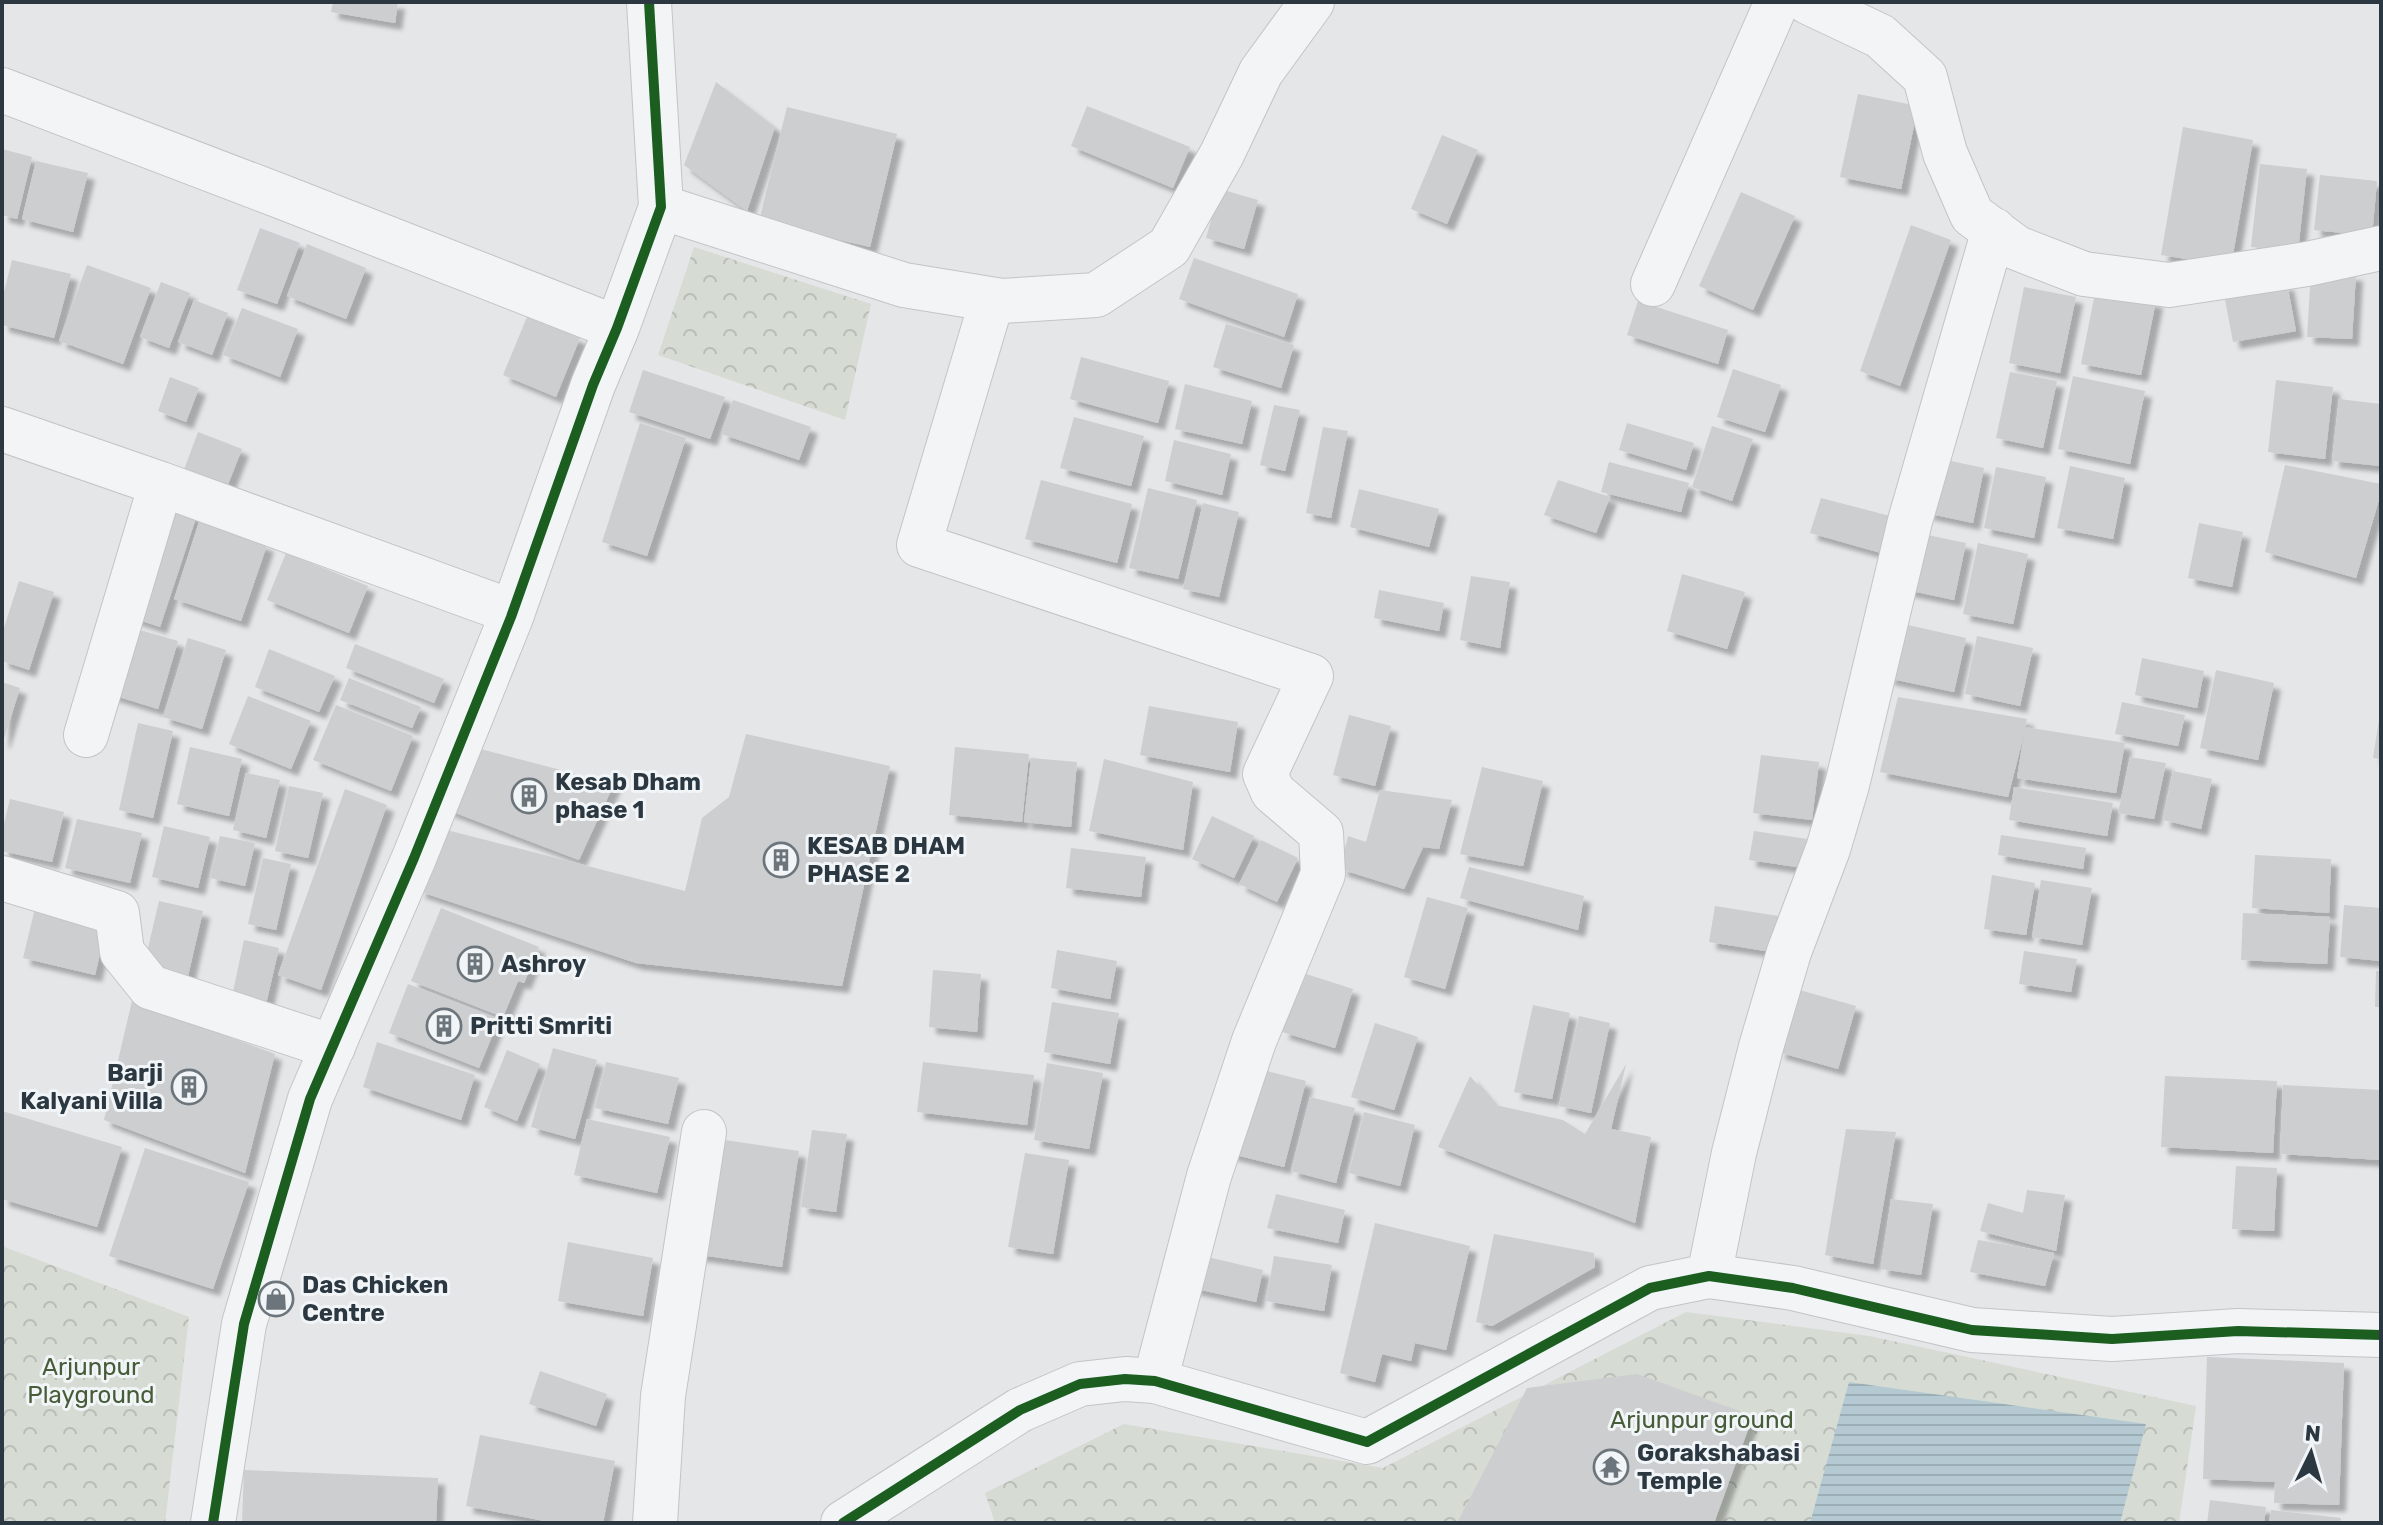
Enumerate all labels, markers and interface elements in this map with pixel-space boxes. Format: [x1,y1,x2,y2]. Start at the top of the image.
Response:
place label: Kesab Dham phase 1 [555,768,701,824]
building icon: Kesab Dham phase 1 [510,777,548,815]
place label: KESAB DHAM PHASE 2 [807,832,965,888]
building icon: KESAB DHAM PHASE 2 [762,841,800,879]
building icon: Ashroy [456,945,494,983]
place label: Ashroy [501,950,586,978]
building icon: Pritti Smriti [425,1007,463,1045]
place label: Pritti Smriti [470,1012,612,1040]
place label: Barji Kalyani Villa [20,1059,163,1115]
building icon: Barji Kalyani Villa [170,1068,208,1106]
place label: Das Chicken Centre [302,1271,448,1327]
shop icon: Das Chicken Centre [257,1280,295,1318]
park label: Arjunpur Playground [27,1353,155,1409]
park label: Arjunpur ground [1610,1406,1794,1434]
north arrow [2271,1413,2351,1493]
text: N [2304,1419,2322,1448]
place label: Gorakshabasi Temple [1637,1439,1800,1495]
temple icon: Gorakshabasi Temple [1592,1448,1630,1486]

